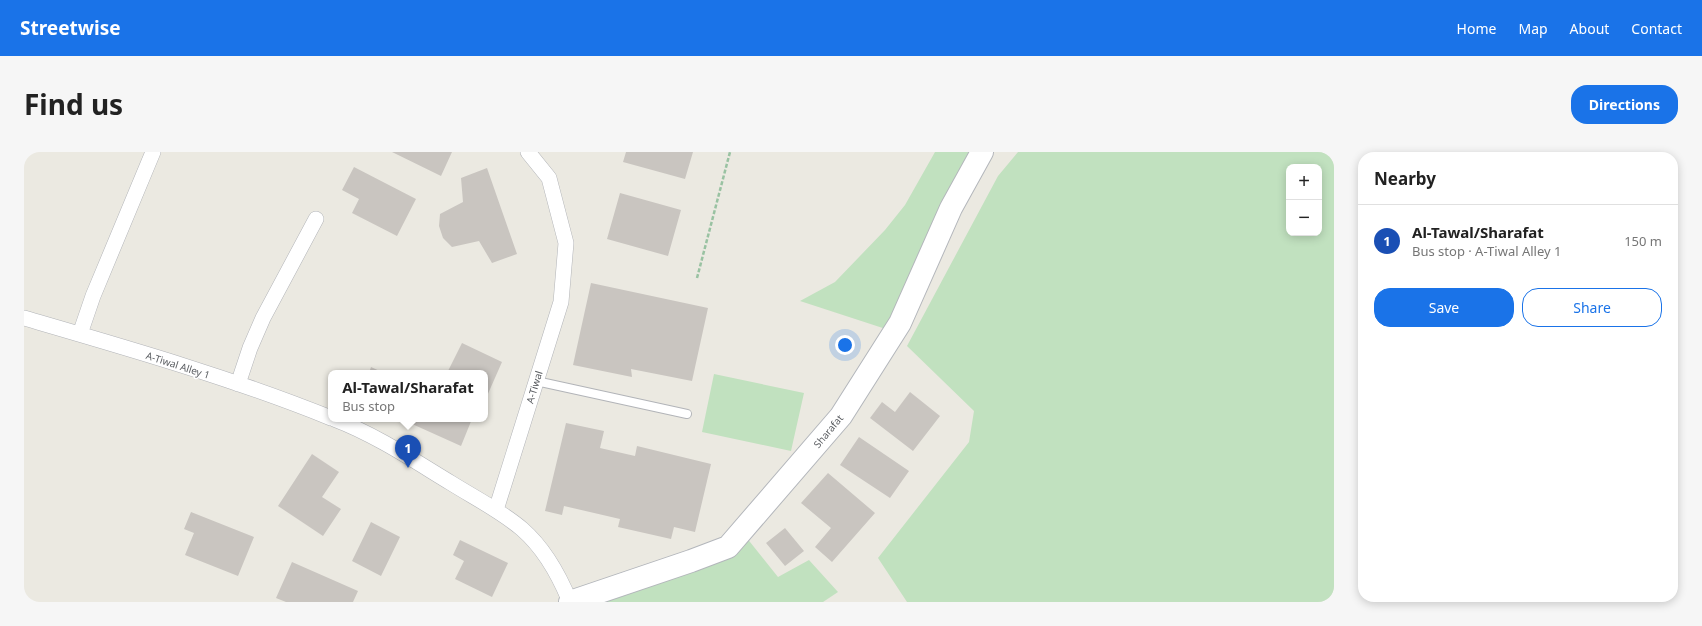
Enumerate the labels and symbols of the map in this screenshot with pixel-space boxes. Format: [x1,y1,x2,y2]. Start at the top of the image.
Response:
your location [835,335,855,355]
street label: A-Tiwal Alley 1 [144,348,212,382]
street label: A-Tiwal [522,369,546,405]
street label: Sharafat [810,411,846,451]
pin: 1 [395,435,421,468]

